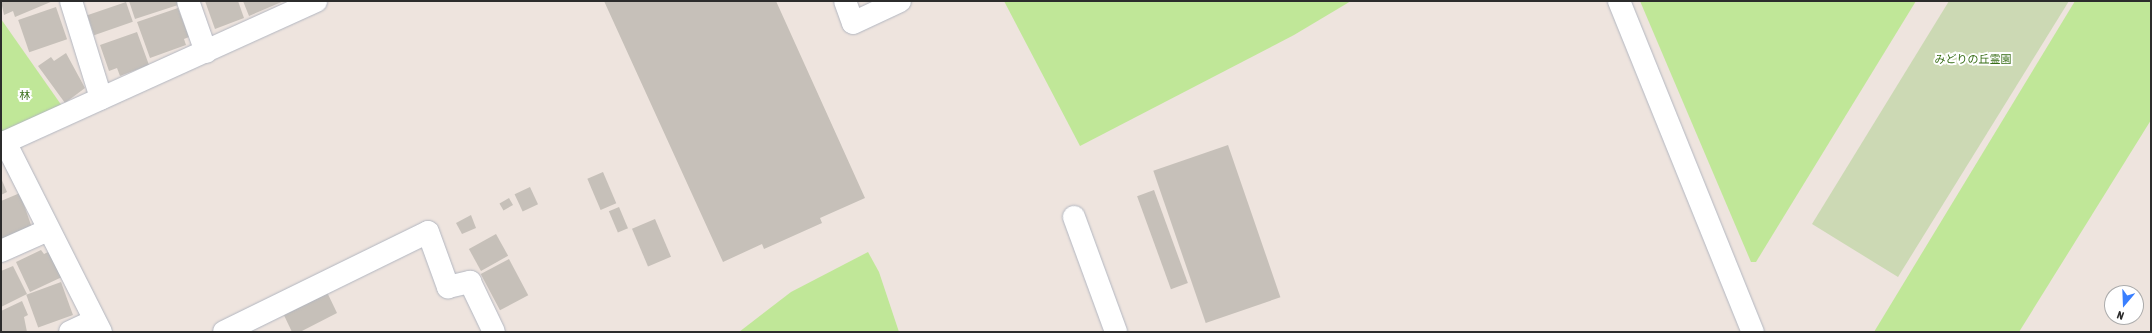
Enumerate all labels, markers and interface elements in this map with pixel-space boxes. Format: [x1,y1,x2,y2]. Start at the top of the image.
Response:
park label: みどりの丘霊園 [1935,52,2011,66]
park label: 林 [20,88,30,102]
north arrow [2104,285,2144,325]
text: N [2115,309,2125,322]

